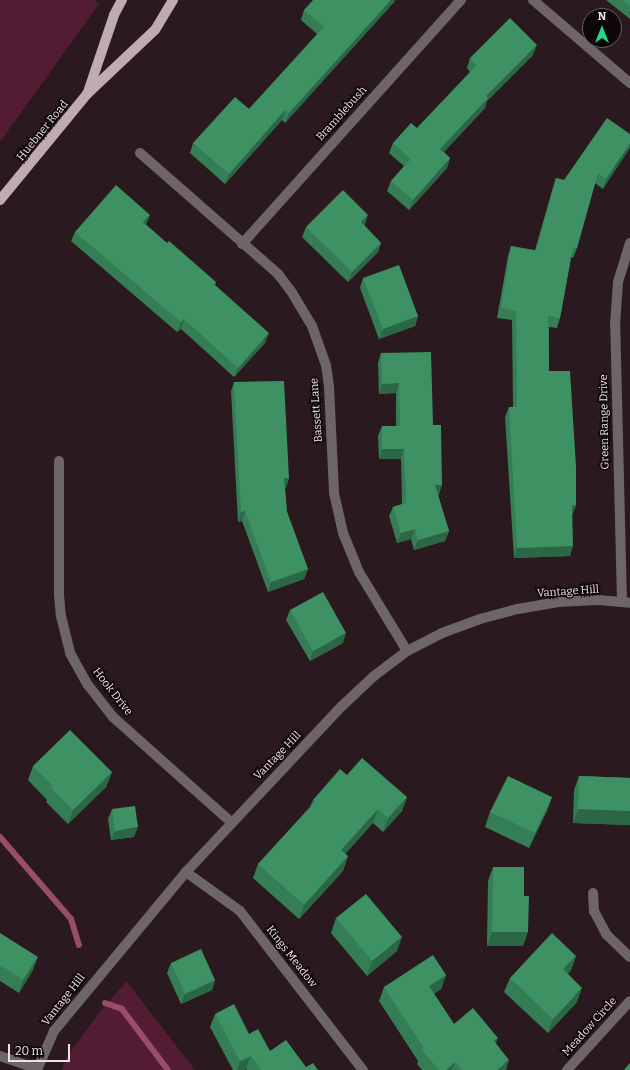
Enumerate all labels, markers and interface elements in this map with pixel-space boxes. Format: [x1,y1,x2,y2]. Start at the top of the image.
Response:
north arrow [582,8,622,48]
text: N [598,10,606,23]
street label: Bramblebush [314,84,370,144]
street label: Huebner Road [15,98,71,164]
street label: Green Range Drive [598,374,612,470]
street label: Bassett Lane [308,377,326,443]
street label: Vantage Hill [537,583,599,601]
street label: Hook Drive [89,666,135,718]
street label: Vantage Hill [252,729,304,783]
street label: Kings Meadow [263,924,319,990]
street label: Vantage Hill [40,971,88,1029]
street label: Meadow Circle [560,995,620,1059]
scale bar [10,1036,72,1062]
text: 20 m [15,1044,43,1058]

